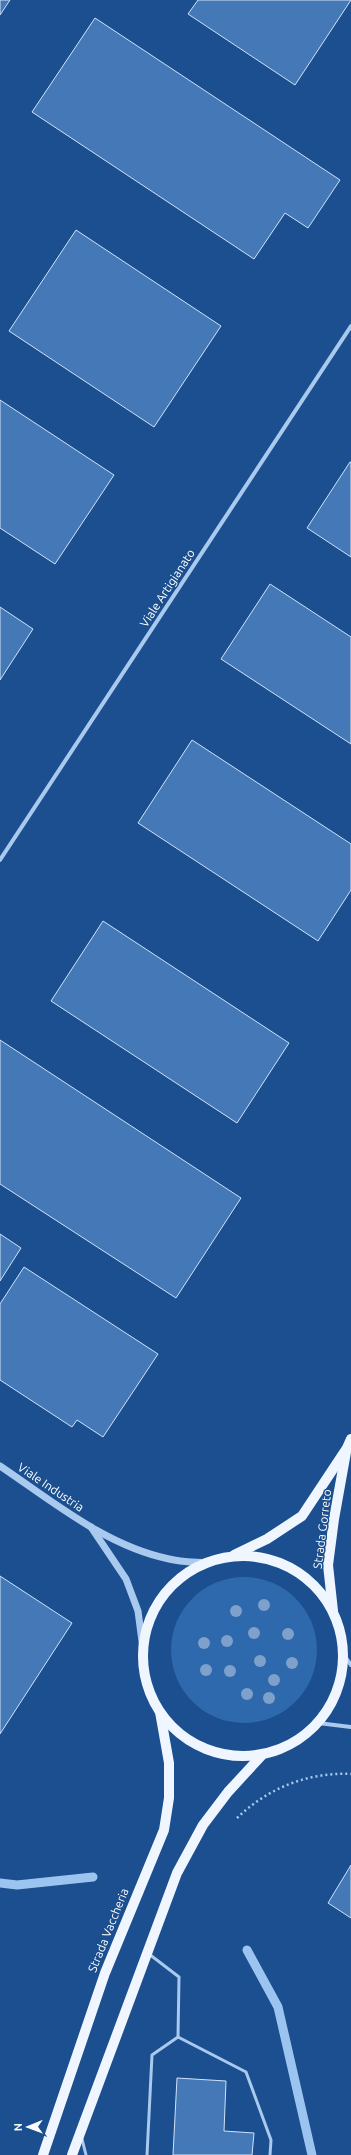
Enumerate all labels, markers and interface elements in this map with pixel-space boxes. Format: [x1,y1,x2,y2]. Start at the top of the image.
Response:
street label: Viale Artigianato [137,547,197,629]
street label: Viale Industria [15,1460,87,1514]
street label: Strada Gorreto [311,1488,333,1570]
street label: Strada Vaccheria [85,1886,131,1974]
north arrow [8,2107,48,2147]
text: N [12,2123,24,2131]

